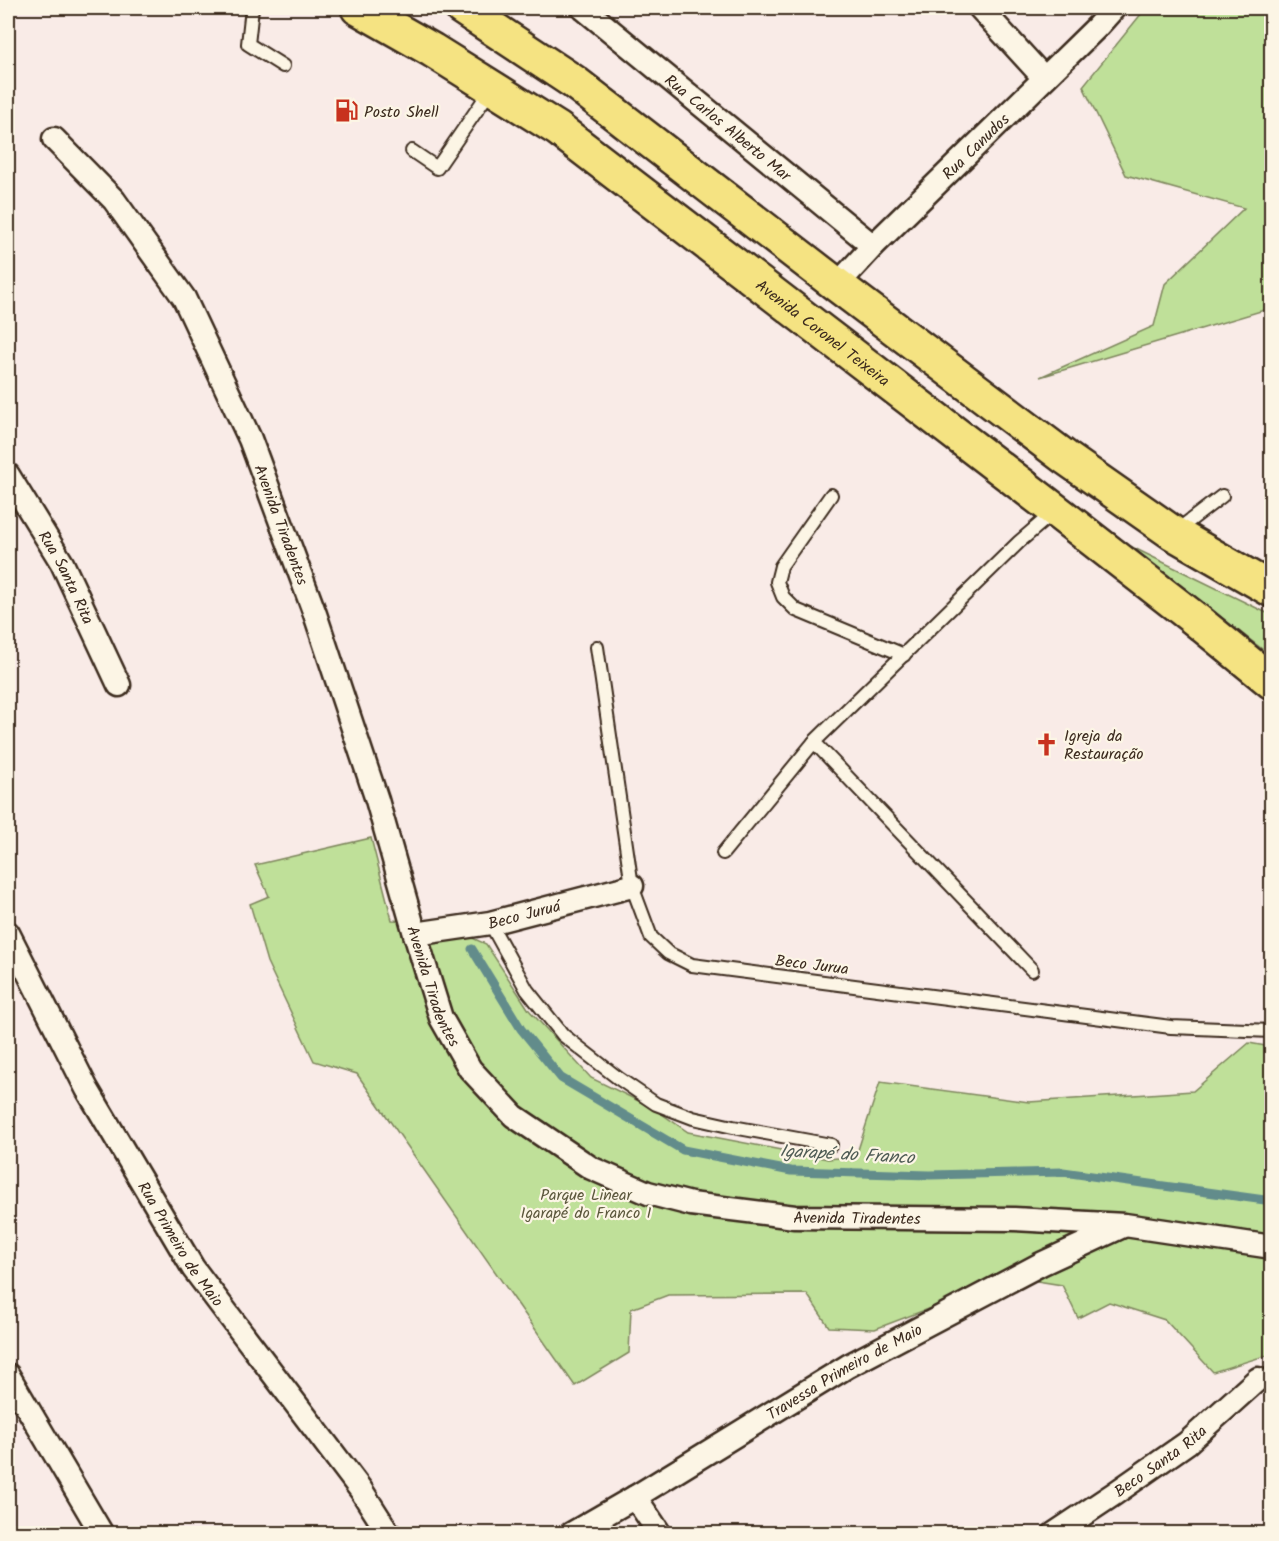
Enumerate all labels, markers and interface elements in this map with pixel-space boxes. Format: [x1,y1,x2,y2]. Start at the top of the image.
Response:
street label: Rua Carlos Alberto Mar [658,69,798,189]
fuel station icon: Posto Shell [333,98,359,124]
place label: Posto Shell [364,100,439,125]
street label: Rua Canudos [937,108,1016,186]
street label: Avenida Coronel Teixeira [750,274,895,393]
street label: Avenida Tiradentes [247,461,314,589]
street label: Rua Santa Rita [31,526,100,629]
place label: Igreja da Restauração [1064,724,1144,767]
church icon: Igreja da Restauração [1033,731,1059,757]
street label: Beco Juruá [485,894,565,937]
street label: Avenida Tiradentes [399,923,466,1052]
street label: Beco Jurua [774,949,850,982]
water label: Igarapé do Franco [779,1137,917,1174]
street label: Rua Primeiro de Maio [130,1177,229,1313]
park label: Parque Linear Igarapé do Franco I [520,1183,652,1226]
street label: Avenida Tiradentes [793,1206,921,1232]
street label: Travessa Primeiro de Maio [762,1318,927,1427]
street label: Beco Santa Rita [1109,1420,1213,1504]

